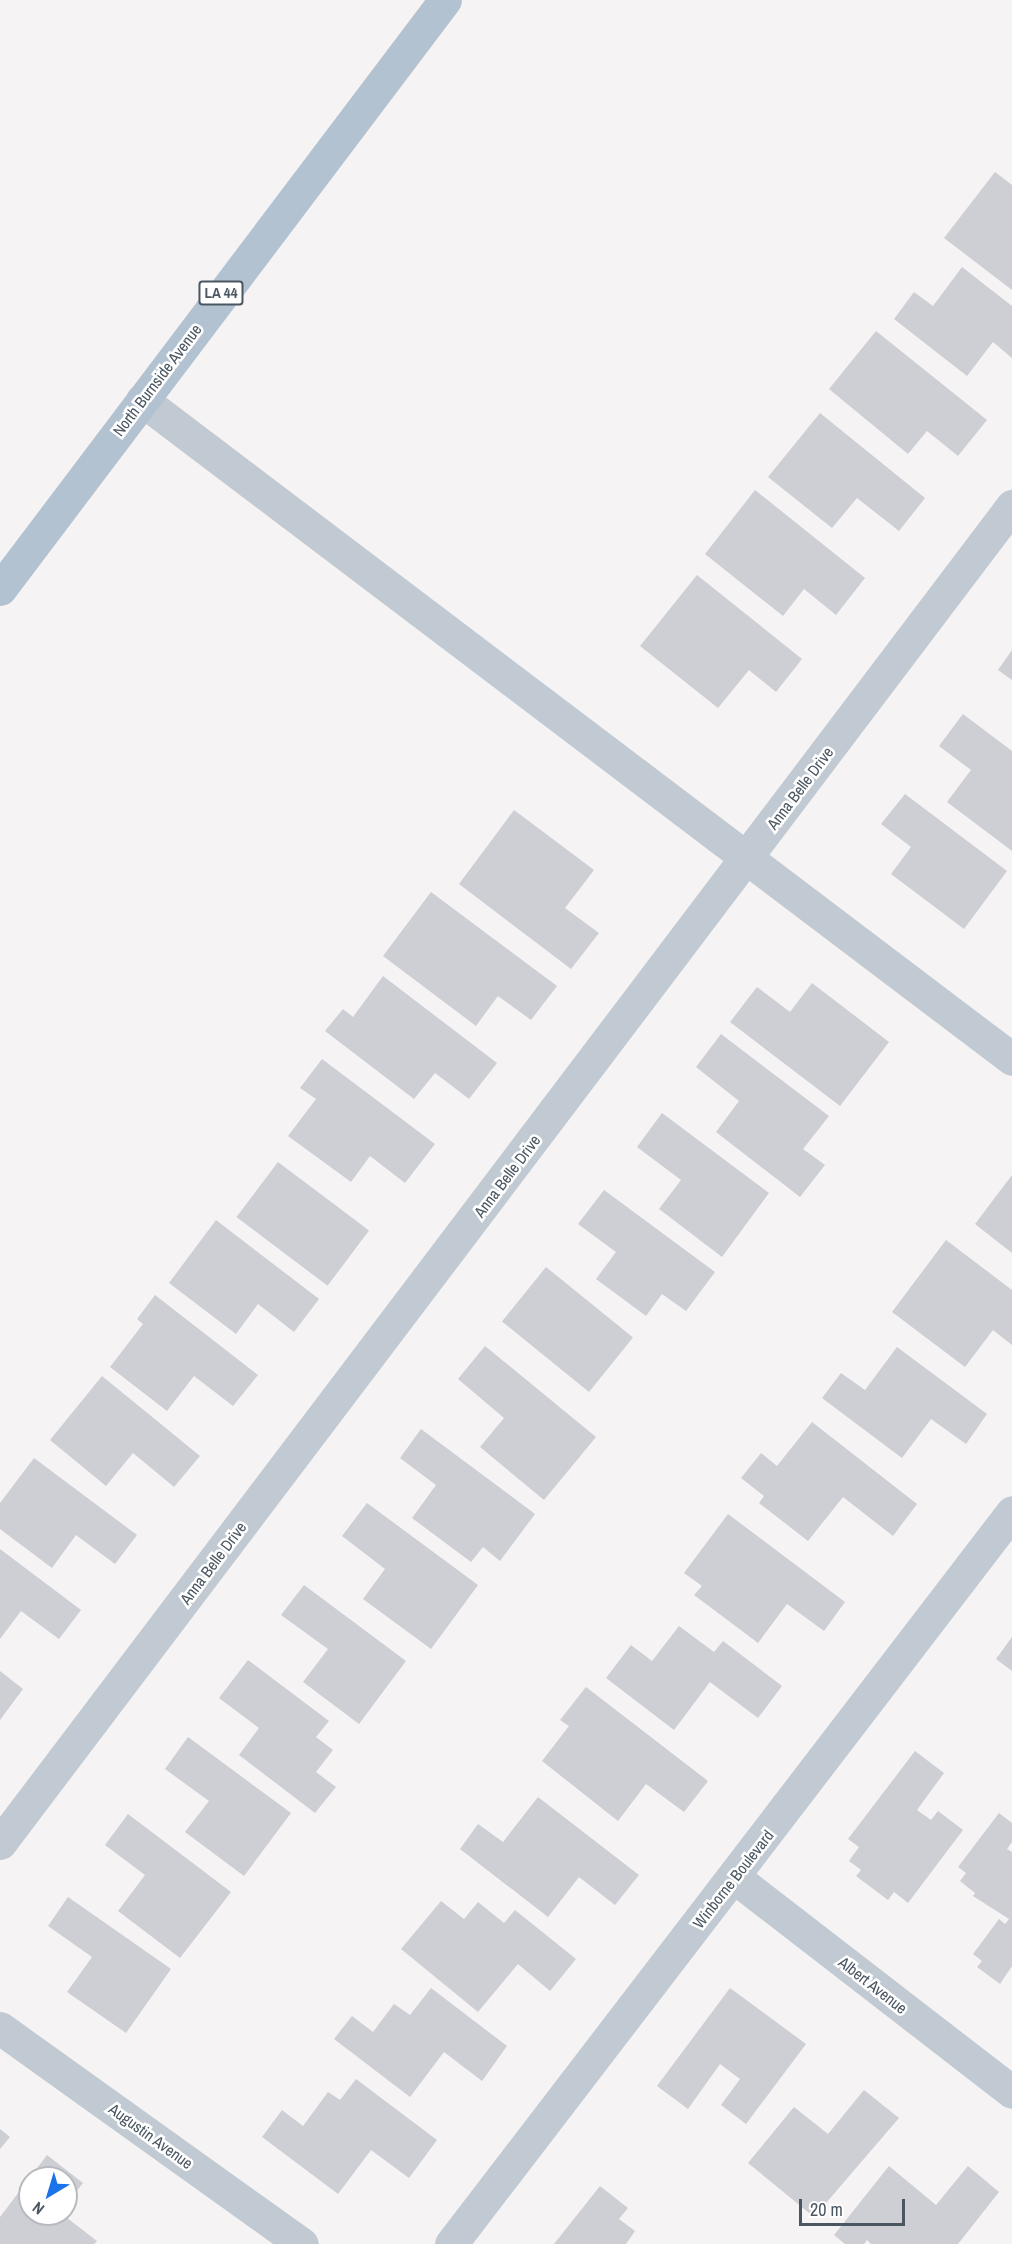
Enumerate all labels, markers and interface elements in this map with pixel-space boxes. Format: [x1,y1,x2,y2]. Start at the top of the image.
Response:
road number: LA 44 [197,281,245,305]
street label: North Burnside Avenue [108,320,206,440]
street label: Anna Belle Drive [763,743,837,833]
street label: Anna Belle Drive [470,1131,544,1221]
street label: Anna Belle Drive [176,1518,250,1608]
street label: Winborne Boulevard [689,1826,777,1932]
street label: Albert Avenue [835,1952,911,2018]
street label: Augustin Avenue [105,2099,197,2173]
north arrow [18,2166,78,2226]
scale bar [802,2187,908,2225]
text: N [28,2197,49,2220]
text: 20 m [810,2197,843,2222]

